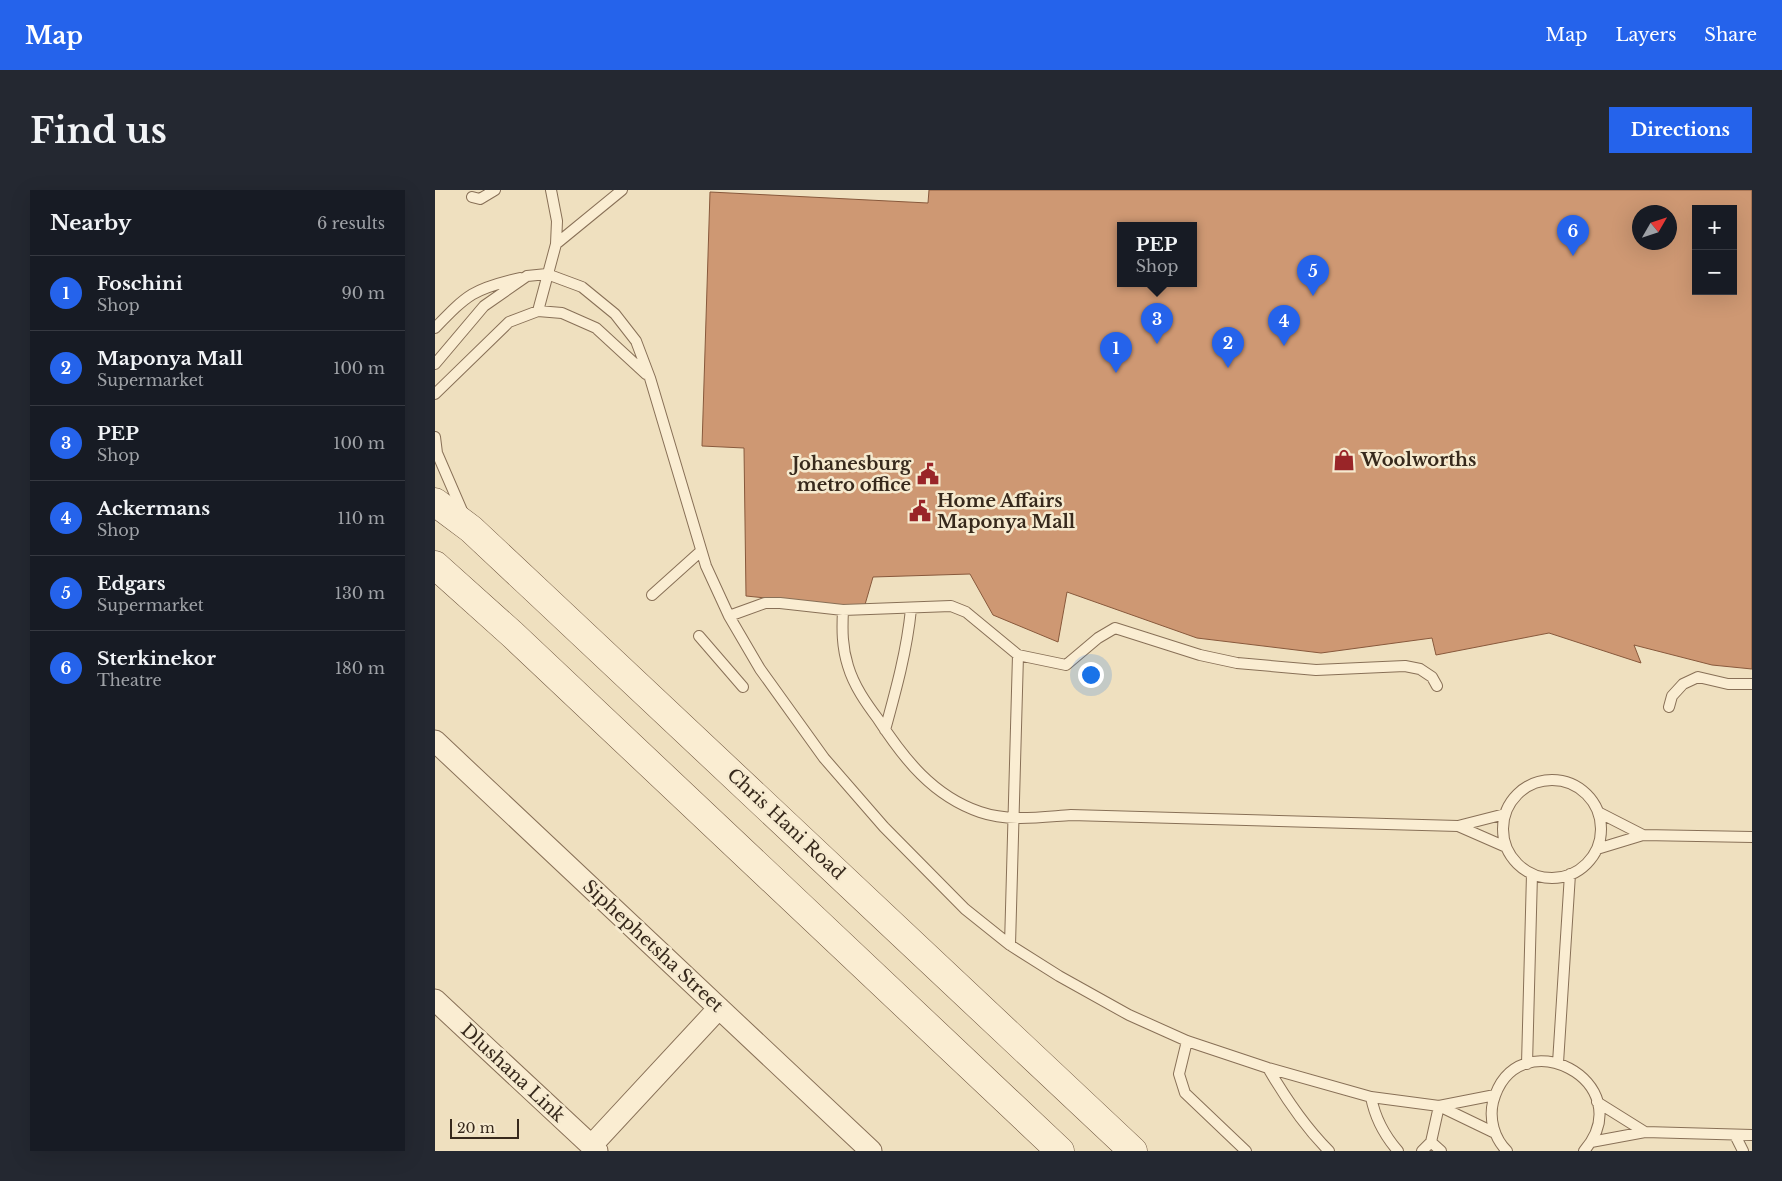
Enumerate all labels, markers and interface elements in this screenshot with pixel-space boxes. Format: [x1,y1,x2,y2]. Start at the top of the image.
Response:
text: Map [25,21,83,50]
text: Map [1546,24,1587,46]
text: Layers [1615,24,1676,46]
text: Share [1704,24,1757,46]
button: Directions [1609,107,1752,153]
text: Find us [30,109,167,152]
north arrow [1632,205,1677,250]
map controls [1692,205,1737,295]
button: + [1692,205,1737,250]
text: Nearby [50,210,131,236]
text: 6 results [317,213,385,233]
pin: 6 [1557,215,1589,256]
popup [1117,222,1197,287]
text: PEP [1136,233,1177,256]
button: − [1692,250,1737,295]
pin: 5 [1297,255,1329,296]
text: Shop [1136,256,1178,276]
text: Foschini [97,272,183,295]
text: 1 [63,283,69,303]
text: 90 m [342,283,385,303]
text: Shop [97,295,140,315]
pin: 3 [1141,303,1173,344]
pin: 4 [1268,305,1300,346]
pin: 2 [1212,327,1244,368]
pin: 1 [1100,332,1132,373]
text: Maponya Mall [97,347,243,370]
text: 2 [61,358,71,378]
text: 100 m [333,358,385,378]
text: Supermarket [97,370,204,390]
text: PEP [97,422,139,445]
text: 3 [61,433,71,453]
text: 100 m [333,433,385,453]
text: Shop [97,445,140,465]
shop icon: Woolworths [1331,447,1357,473]
place label: Woolworths [1360,449,1476,471]
place label: Johanesburg metro office [788,453,912,496]
public building icon: Johanesburg metro office [915,461,941,487]
place label: Home Affairs Maponya Mall [937,490,1076,533]
text: Ackermans [97,497,210,520]
public building icon: Home Affairs Maponya Mall [907,498,933,524]
text: 4 [61,508,71,528]
text: 110 m [338,508,385,528]
text: Shop [97,520,140,540]
text: Edgars [97,572,166,595]
text: 5 [61,583,71,603]
text: 130 m [335,583,385,603]
text: Supermarket [97,595,204,615]
text: Sterkinekor [97,647,216,670]
text: 6 [61,658,71,678]
text: 180 m [335,658,385,678]
your location [1078,662,1104,688]
text: Theatre [97,670,162,690]
street label: Chris Hani Road [723,764,849,884]
street label: Siphephetsha Street [578,875,728,1017]
street label: Dlushana Link [456,1019,570,1127]
scale bar [450,1116,519,1139]
text: 20 m [457,1119,495,1137]

